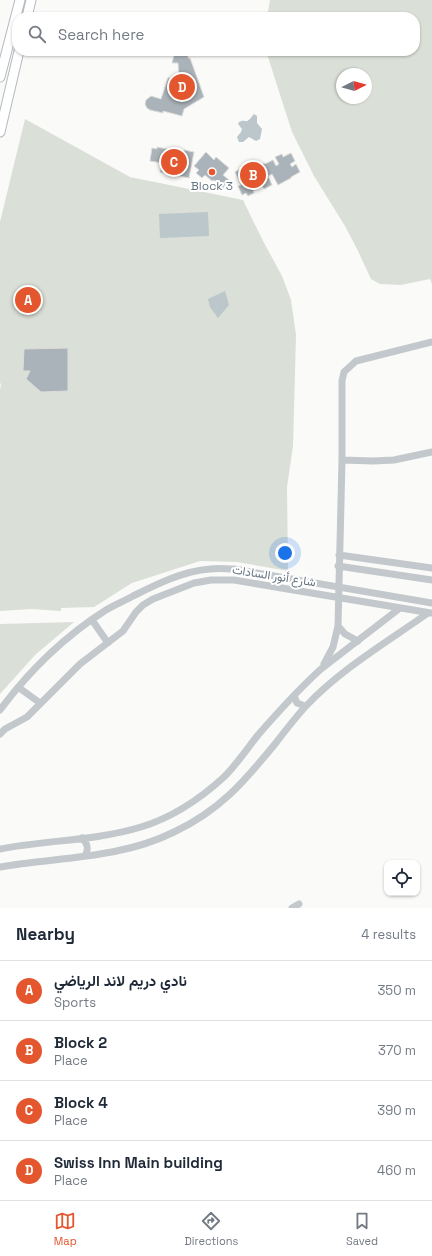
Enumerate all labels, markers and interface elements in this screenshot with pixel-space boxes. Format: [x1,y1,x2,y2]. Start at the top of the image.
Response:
search box [12,12,420,56]
icon: search [26,23,48,45]
text: Search here [58,25,144,44]
north arrow [336,68,372,104]
pin: D [169,72,195,102]
pin: C [161,147,187,177]
pin: B [240,160,266,190]
marker: Block 3 [207,167,217,177]
place label: Block 3 [191,178,233,194]
pin: A [15,285,41,315]
your location [275,543,295,563]
street label: شارع أنور السادات [231,561,317,591]
map controls [384,860,420,896]
button: locate [384,860,420,896]
text: Nearby [16,923,75,945]
text: 4 results [361,926,416,943]
text: نادي دريم لاند الرياضي [54,971,187,990]
text: A [25,982,33,999]
text: 350 m [378,982,416,999]
text: Sports [54,994,96,1011]
text: Block 2 [54,1033,107,1052]
text: B [25,1042,33,1059]
text: 370 m [378,1042,416,1059]
text: Place [54,1052,88,1069]
text: Block 4 [54,1093,108,1112]
text: C [25,1102,33,1119]
text: 390 m [377,1102,416,1119]
text: Place [54,1112,88,1129]
text: Swiss Inn Main building [54,1153,223,1172]
text: D [25,1162,33,1179]
text: 460 m [377,1162,416,1179]
text: Place [54,1172,88,1189]
tab: Map [54,1210,77,1248]
tab: Directions [184,1210,238,1248]
tab: Saved [346,1210,378,1248]

